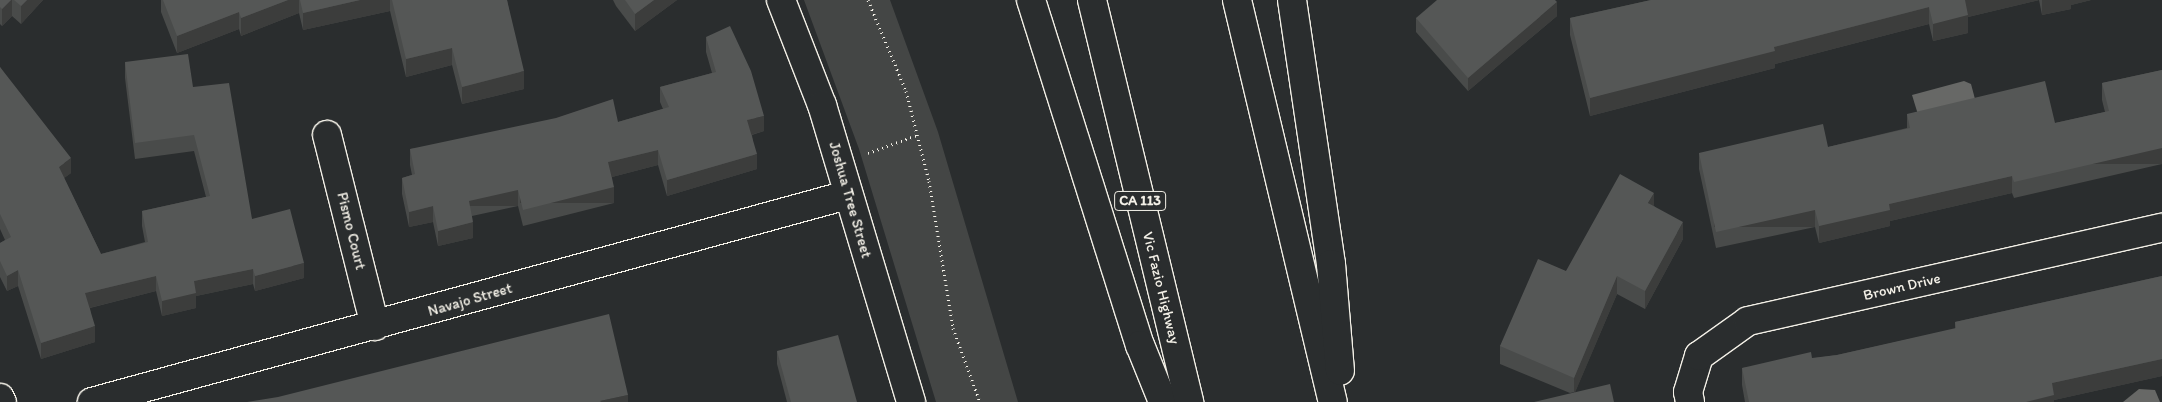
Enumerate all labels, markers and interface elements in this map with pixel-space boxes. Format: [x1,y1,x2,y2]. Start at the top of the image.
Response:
street label: Joshua Tree Street [825,140,875,260]
street label: Pismo Court [333,190,369,272]
road number: CA 113 [1114,190,1166,212]
street label: Vic Fazio Highway [1138,230,1184,346]
street label: Brown Drive [1861,269,1943,305]
street label: Navajo Street [426,279,514,321]

